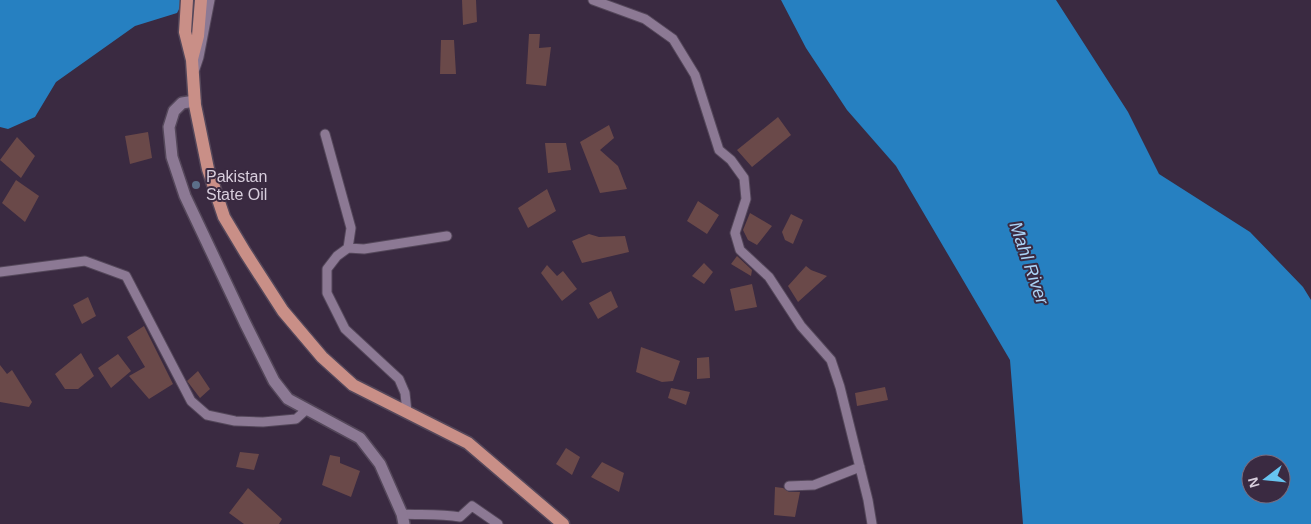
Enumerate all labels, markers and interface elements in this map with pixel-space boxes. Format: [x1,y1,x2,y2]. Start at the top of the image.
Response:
place label: Pakistan State Oil [206,168,267,203]
marker: Pakistan State Oil [190,179,202,191]
water label: Mahl River [1006,219,1053,308]
north arrow [1241,454,1291,504]
text: N [1244,476,1263,490]

